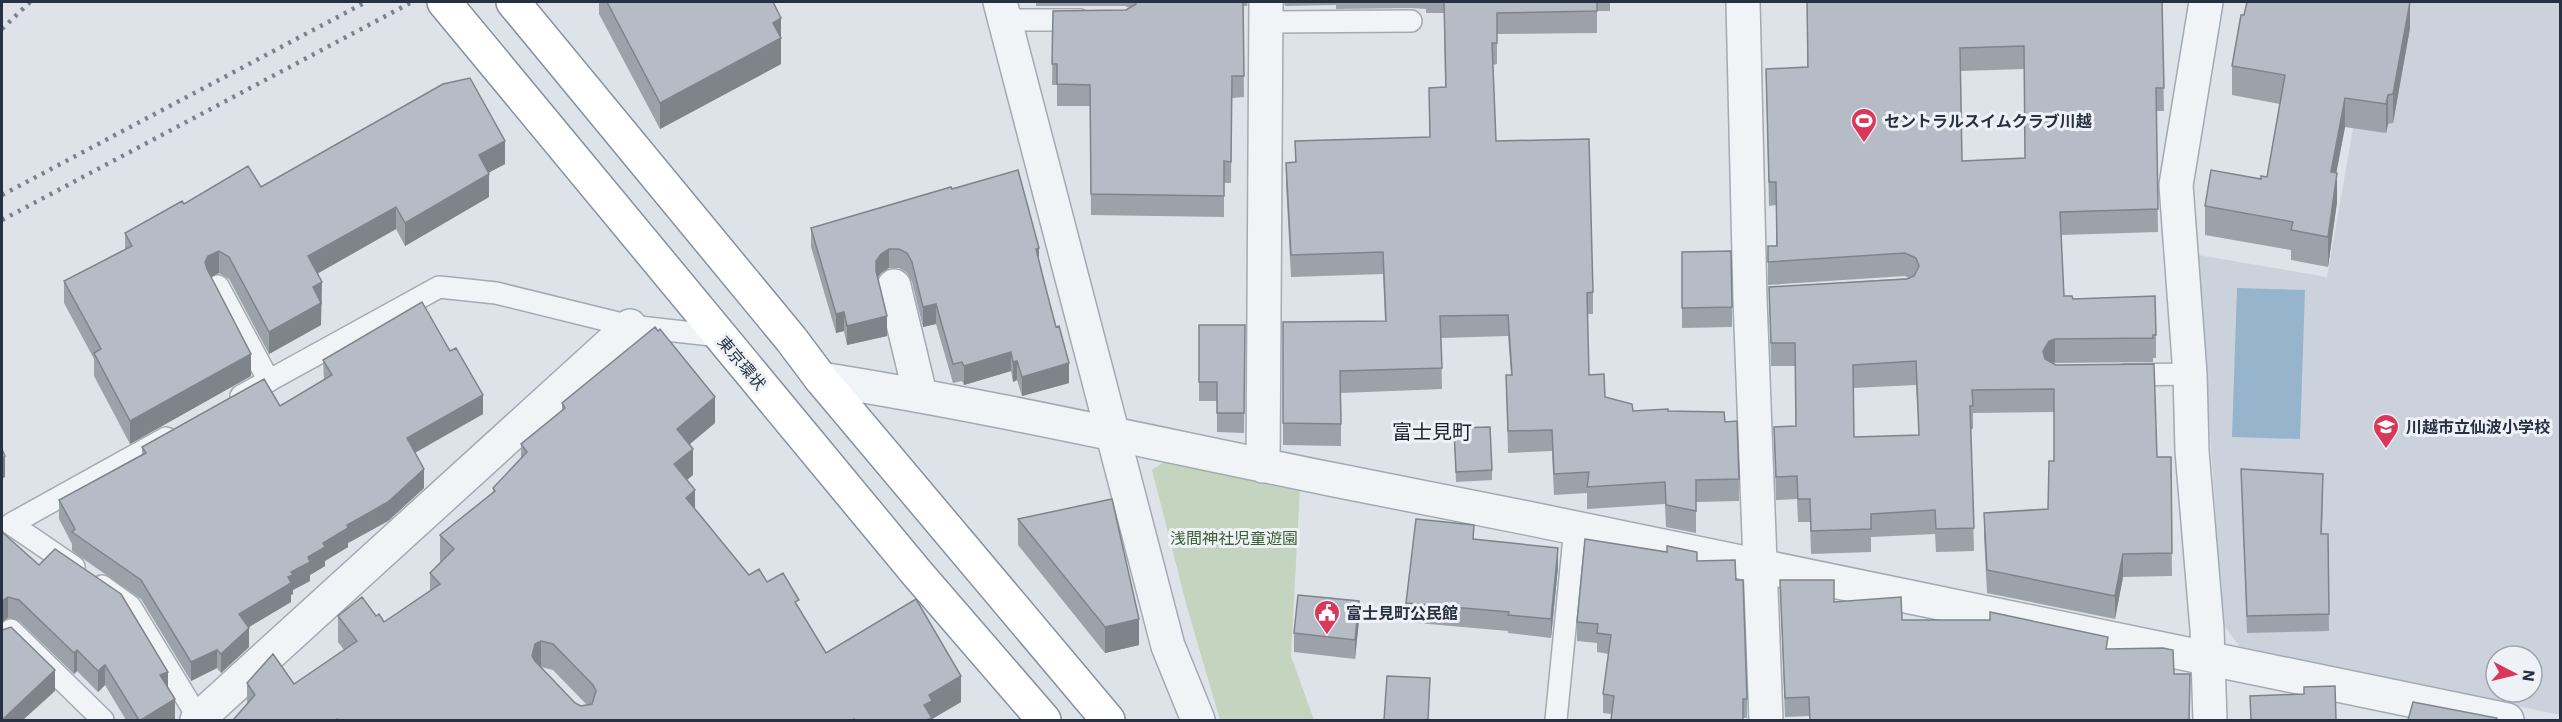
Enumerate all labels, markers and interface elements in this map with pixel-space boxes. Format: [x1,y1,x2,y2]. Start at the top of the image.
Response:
sports icon: セントラルスイムクラブ川越 [1849,106,1879,144]
place label: セントラルスイムクラブ川越 [1884,111,2092,131]
street label: 東京環状 [714,332,770,394]
school or university icon: 川越市立仙波小学校 [2371,412,2401,450]
place label: 川越市立仙波小学校 [2406,417,2550,437]
district label: 富士見町 [1392,418,1472,445]
park label: 浅間神社児童遊園 [1170,528,1298,548]
public building icon: 富士見町公民館 [1312,598,1342,636]
place label: 富士見町公民館 [1346,603,1458,623]
north arrow [2484,644,2544,704]
text: N [2518,669,2540,683]

